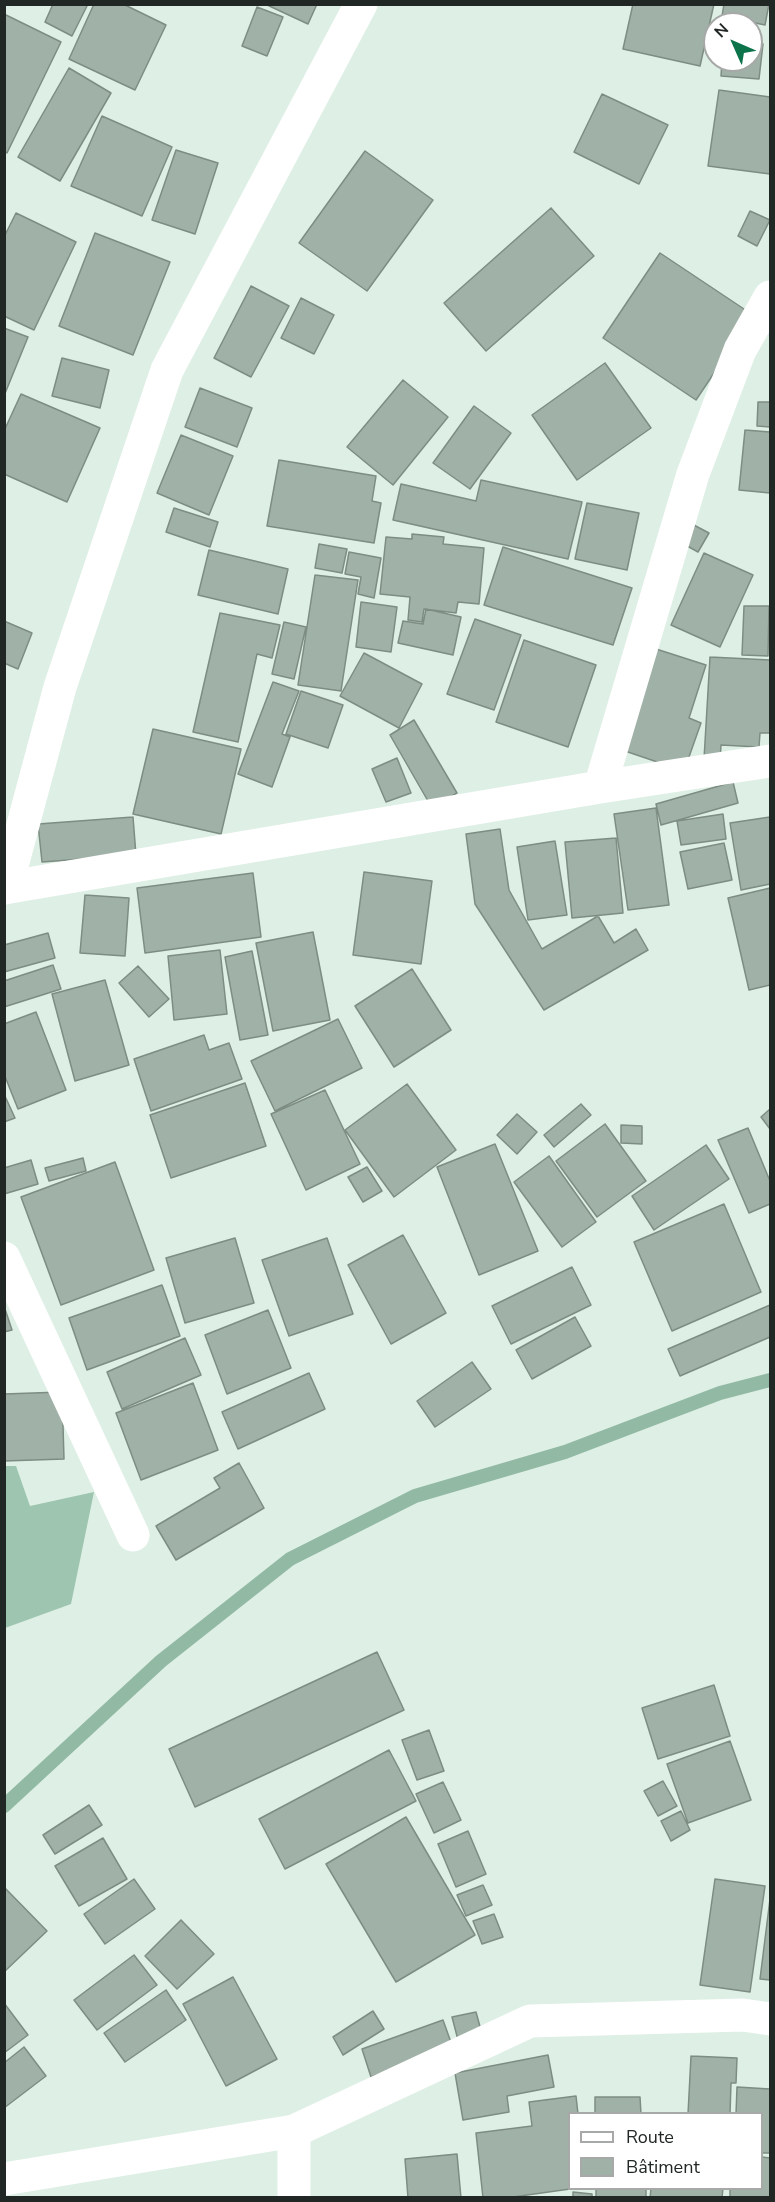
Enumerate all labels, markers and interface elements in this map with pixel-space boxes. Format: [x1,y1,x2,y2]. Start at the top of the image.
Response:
north arrow [703,12,763,72]
text: N [710,19,734,43]
legend [568,2112,763,2190]
text: Route [626,2125,674,2149]
text: Bâtiment [626,2155,700,2179]

